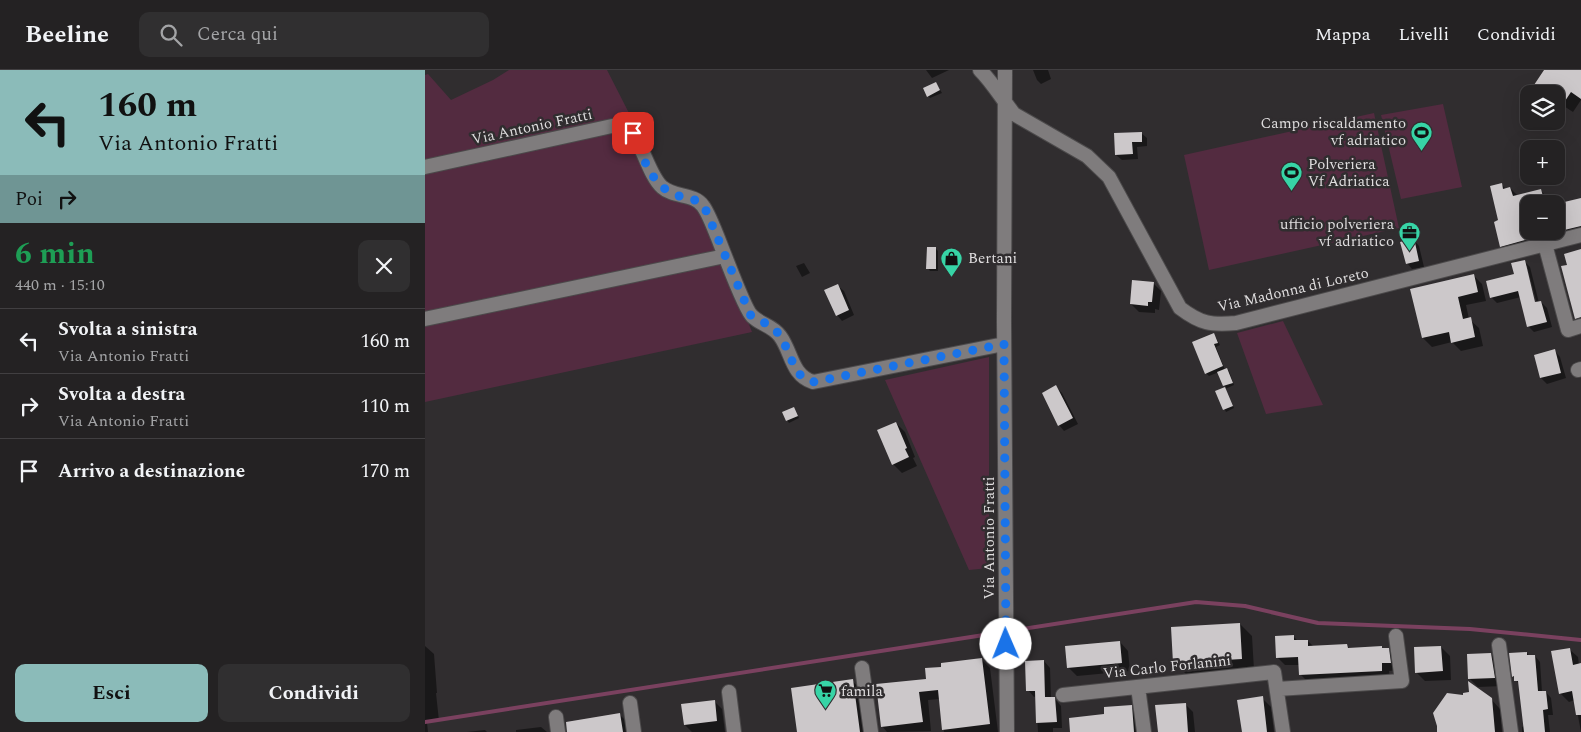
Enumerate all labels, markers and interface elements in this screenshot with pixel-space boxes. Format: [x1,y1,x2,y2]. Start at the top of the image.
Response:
search box [139,12,489,57]
text: Beeline [25,17,109,53]
text: Cerca qui [197,20,278,49]
icon: search [157,21,185,49]
text: Mappa [1315,21,1370,48]
text: Livelli [1398,21,1449,48]
text: Condividi [1477,21,1556,48]
text: 160 m [98,79,197,132]
map controls [1520,85,1565,240]
button: layers [1520,85,1565,130]
icon: left [15,90,80,155]
street label: Via Antonio Fratti [469,103,595,151]
pin [612,112,654,154]
place label: Campo riscaldamento vf adriatico [1260,112,1406,152]
icon: arrive [619,119,647,147]
sports icon: Campo riscaldamento vf adriatico [1410,120,1434,151]
text: Via Antonio Fratti [98,127,278,160]
button: + [1520,140,1565,185]
place label: Polveriera Vf Adriatica [1308,153,1390,193]
sports icon: Polveriera Vf Adriatica [1280,161,1304,192]
text: Poi [15,185,43,214]
icon: right [53,185,81,213]
button: − [1520,195,1565,240]
place label: ufficio polveriera vf adriatico [1280,213,1395,253]
office icon: ufficio polveriera vf adriatico [1398,221,1422,252]
text: 6 min [15,231,95,277]
button: close [358,240,410,292]
shop icon: Bertani [940,246,964,277]
place label: Bertani [968,247,1017,270]
street label: Via Madonna di Loreto [1215,261,1371,319]
text: 440 m · 15:10 [15,273,105,297]
text: Svolta a sinistra [58,315,198,344]
icon: left [15,327,43,355]
text: 160 m [360,327,410,356]
text: Via Antonio Fratti [58,344,189,368]
text: Svolta a destra [58,380,185,409]
icon: right [15,392,43,420]
text: 110 m [360,392,410,421]
text: Via Antonio Fratti [58,409,189,433]
icon: arrive [15,457,43,485]
text: Arrivo a destinazione [58,457,245,486]
text: 170 m [360,457,410,486]
street label: Via Antonio Fratti [978,477,1001,600]
position arrow [979,617,1031,669]
street label: Via Carlo Forlanini [1102,649,1232,685]
button: Esci [15,664,208,722]
button: Condividi [218,664,410,722]
supermarket icon: famila [813,679,837,710]
place label: famila [841,680,883,703]

